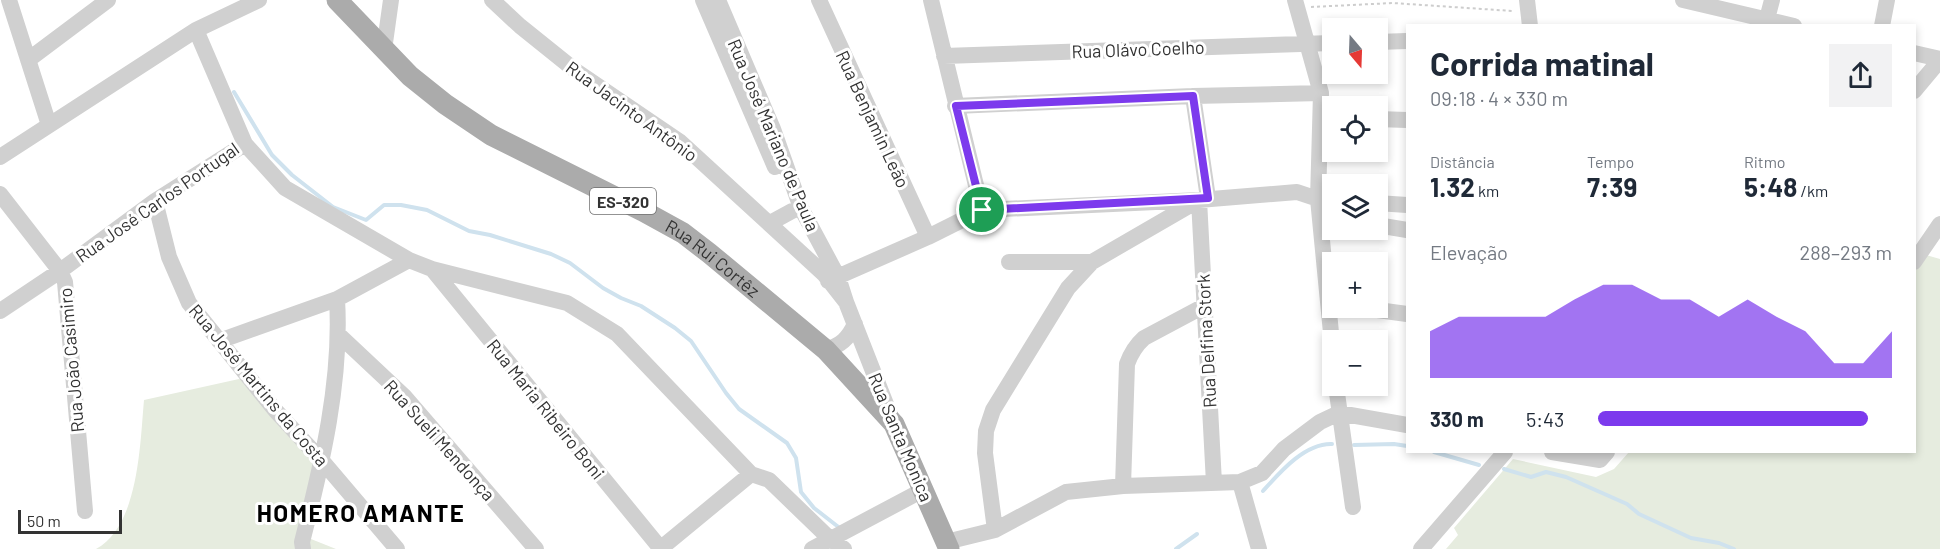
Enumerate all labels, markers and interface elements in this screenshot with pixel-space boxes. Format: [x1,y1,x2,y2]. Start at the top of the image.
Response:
north arrow [1322,18,1388,84]
map controls [1322,18,1388,396]
street label: Rua José Mariano de Paula [723,36,825,234]
street label: Rua Olávo Coelho [1071,36,1205,62]
text: Corrida matinal [1430,43,1654,83]
button: share [1829,44,1892,107]
street label: Rua Benjamin Leão [832,47,914,191]
street label: Rua Jacinto Antônio [562,56,702,166]
text: 09:18 · 4 × 330 m [1430,86,1568,110]
button: locate [1322,96,1388,162]
street label: Rua José Carlos Portugal [71,137,243,267]
text: Distância [1430,152,1495,171]
text: Tempo [1587,152,1634,171]
text: Ritmo [1744,152,1786,171]
text: 1.32 [1430,171,1475,202]
text: 7:39 [1587,171,1637,202]
text: 5:48 [1744,171,1797,202]
button: layers [1322,174,1388,240]
text: km [1475,181,1499,200]
text: /km [1797,181,1828,200]
pin [956,184,1007,235]
road number: ES-320 [590,188,656,214]
icon: arrive [965,193,998,226]
street label: Rua Rui Cortêz [662,215,764,302]
text: Elevação [1430,240,1508,264]
text: 288–293 m [1799,240,1892,264]
button: + [1322,252,1388,318]
street label: Rua Delfina Stork [1192,274,1220,408]
street label: Rua João Casimiro [54,287,88,433]
street label: Rua José Martins da Costa [185,299,333,471]
button: − [1322,330,1388,396]
street label: Rua Maria Ribeiro Boni [483,334,609,484]
street label: Rua Santa Monica [864,369,938,505]
street label: Rua Sueli Mendonça [380,375,500,505]
text: 330 m [1430,407,1484,431]
text: 5:43 [1526,407,1564,431]
district label: HOMERO AMANTE [257,498,465,527]
scale bar [18,507,122,534]
text: 50 m [27,511,61,530]

